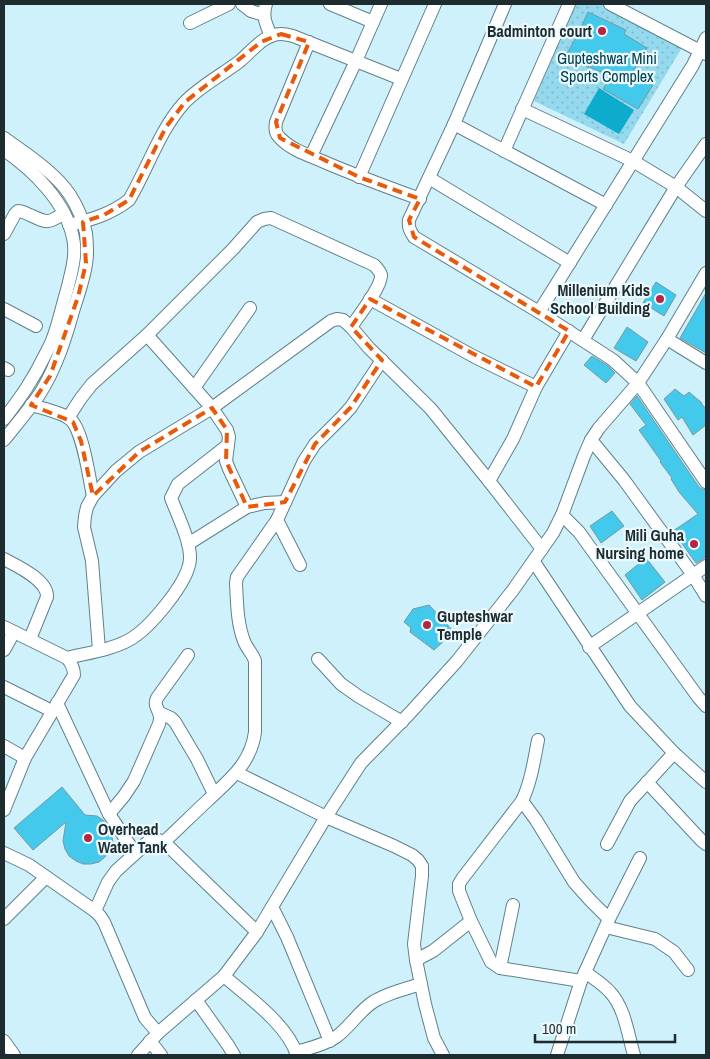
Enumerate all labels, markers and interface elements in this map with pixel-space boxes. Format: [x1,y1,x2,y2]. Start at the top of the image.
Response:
place label: Badminton court [487,20,593,42]
marker: Badminton court [596,25,608,37]
park label: Gupteshwar Mini Sports Complex [557,47,657,87]
place label: Millenium Kids School Building [550,279,650,319]
marker: Millenium Kids School Building [654,293,666,305]
place label: Mili Guha Nursing home [596,524,685,564]
marker: Mili Guha Nursing home [688,538,700,550]
place label: Gupteshwar Temple [437,605,514,645]
marker: Gupteshwar Temple [421,619,433,631]
place label: Overhead Water Tank [98,818,168,858]
marker: Overhead Water Tank [82,832,94,844]
scale bar [535,1012,675,1044]
text: 100 m [542,1018,576,1039]

